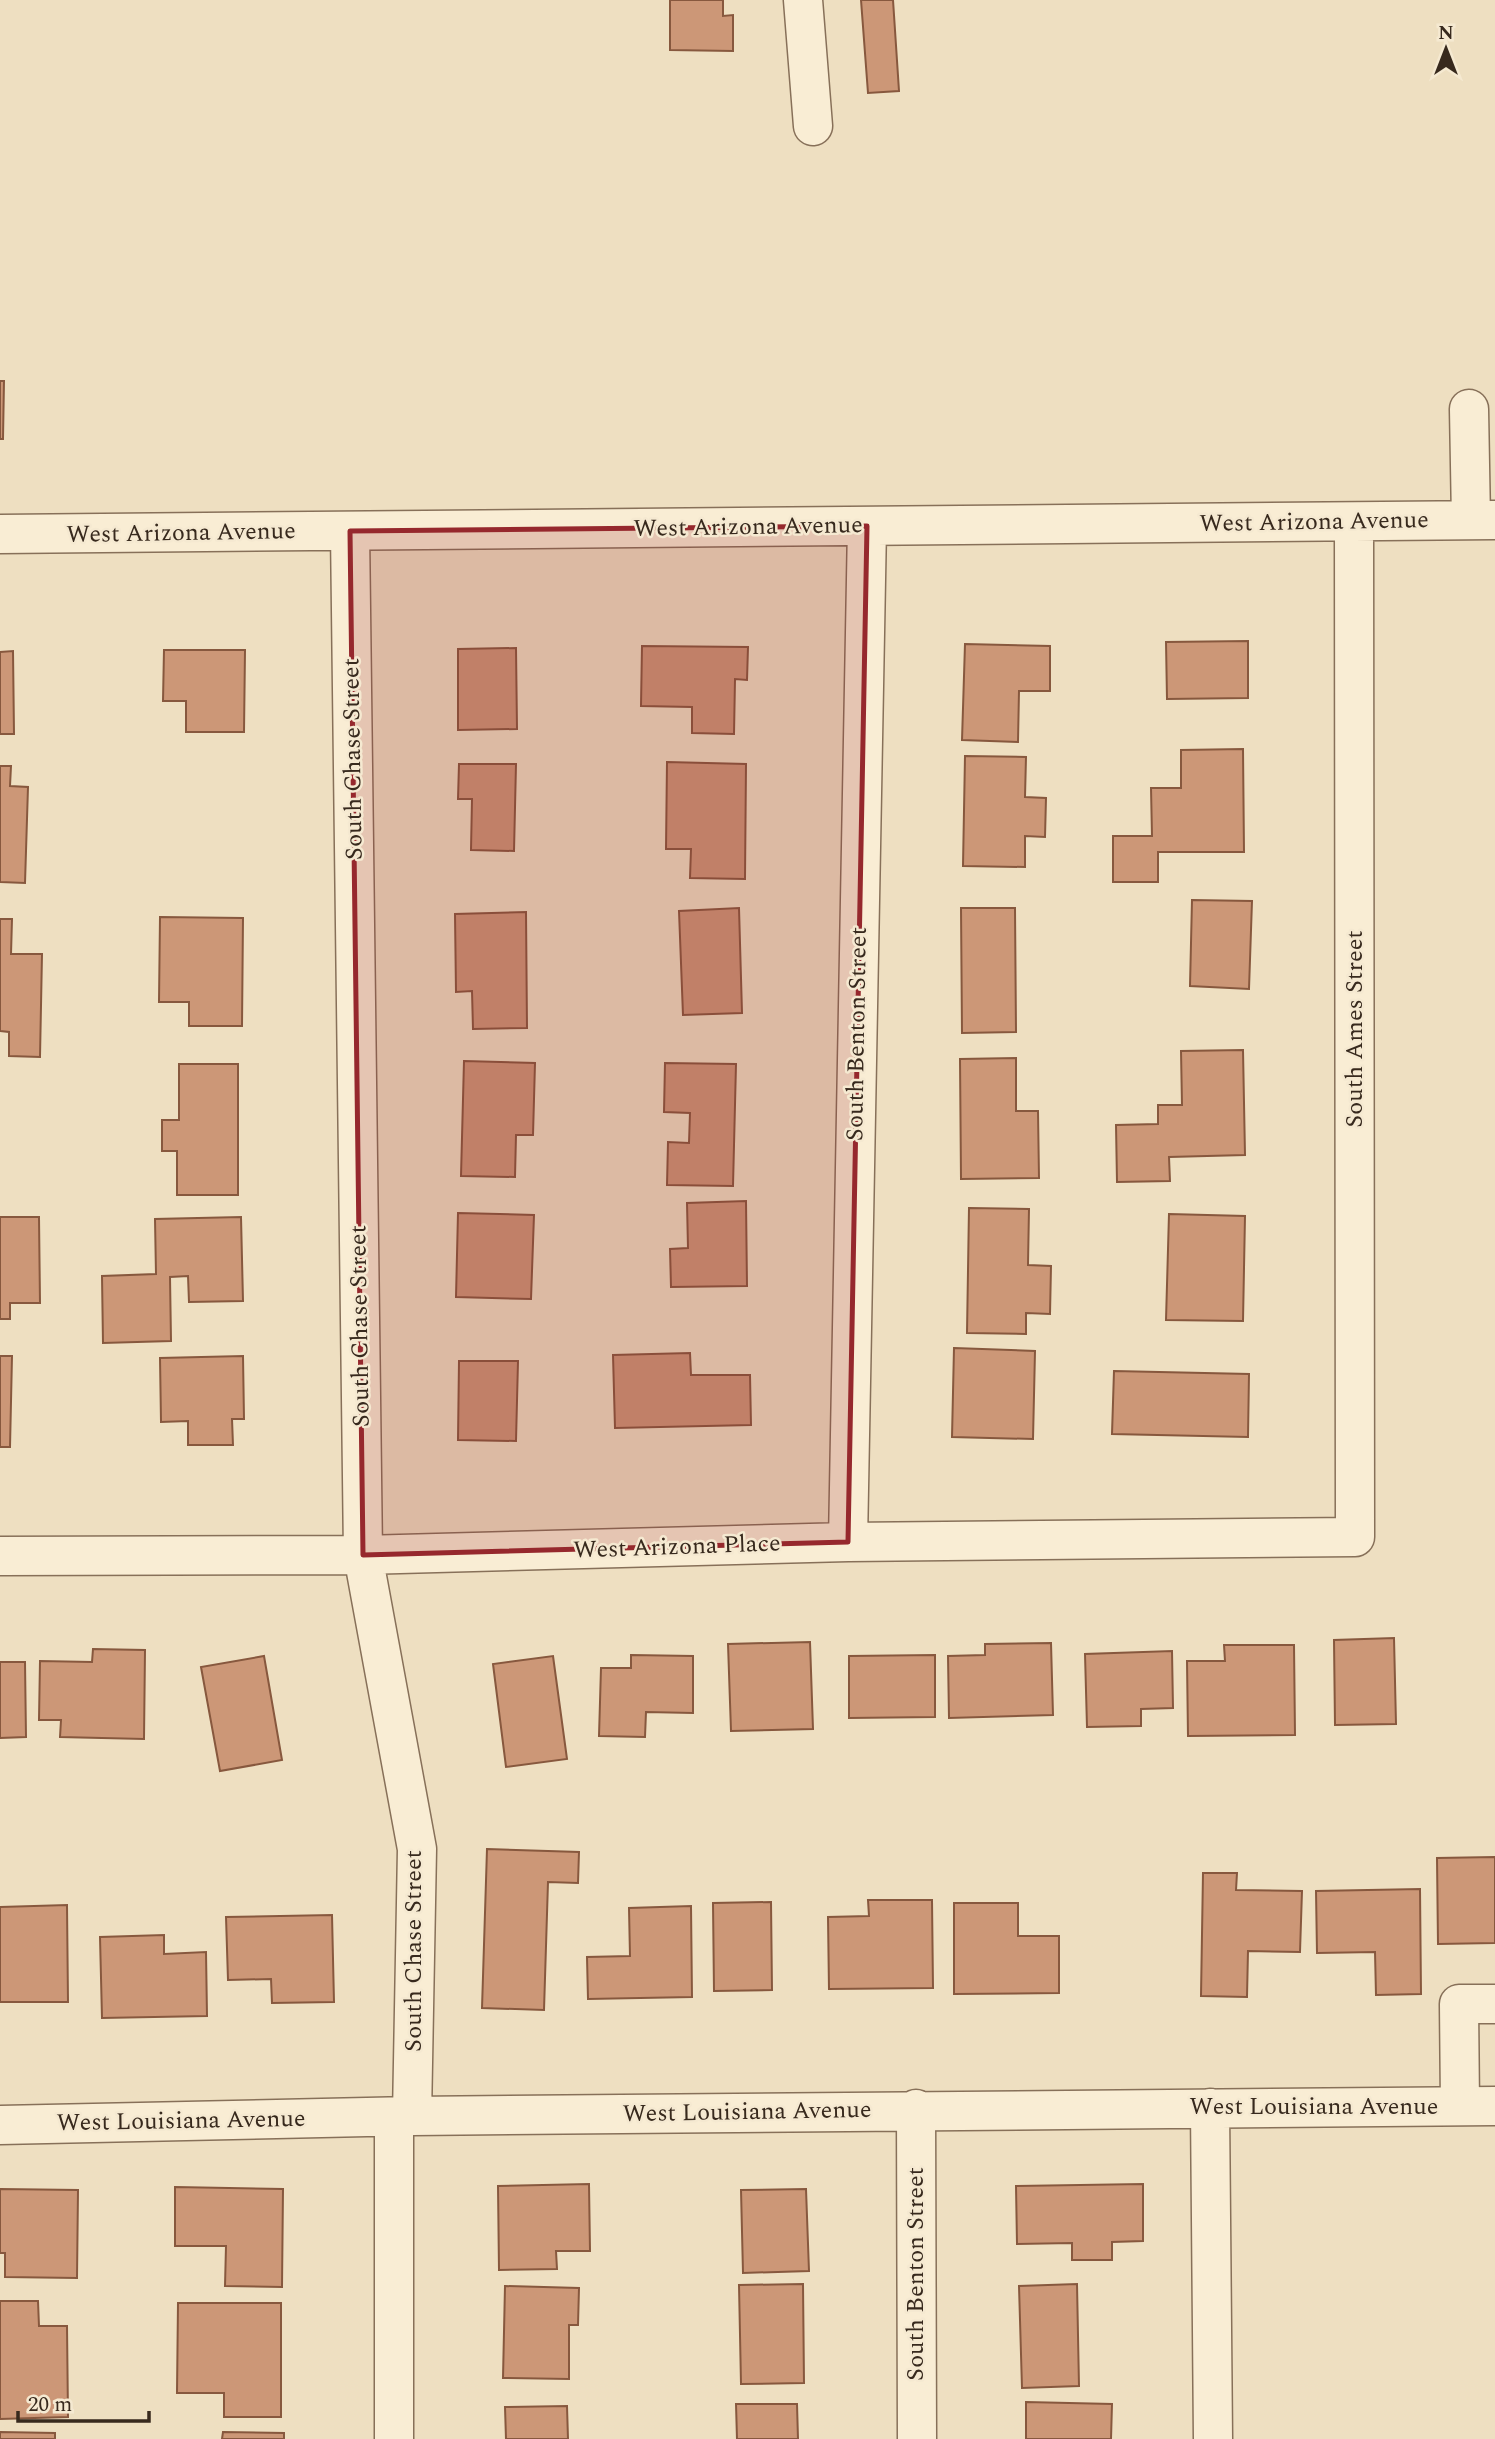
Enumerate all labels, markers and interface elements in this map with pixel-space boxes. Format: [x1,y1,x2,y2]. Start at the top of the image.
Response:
north arrow [1411,14,1481,84]
text: N [1438,19,1454,48]
street label: West Arizona Avenue [1199,502,1429,542]
street label: West Arizona Avenue [633,507,863,547]
street label: West Arizona Avenue [66,513,296,553]
street label: South Chase Street [333,658,373,860]
street label: South Benton Street [837,927,877,1141]
street label: South Ames Street [1337,930,1373,1128]
street label: South Chase Street [340,1225,380,1427]
street label: West Arizona Place [573,1525,781,1569]
street label: South Chase Street [396,1850,432,2052]
street label: West Louisiana Avenue [1190,2089,1438,2125]
street label: West Louisiana Avenue [622,2092,872,2132]
street label: West Louisiana Avenue [56,2101,306,2141]
street label: South Benton Street [898,2167,934,2381]
scale bar [18,2380,149,2424]
text: 20 m [28,2389,72,2421]

